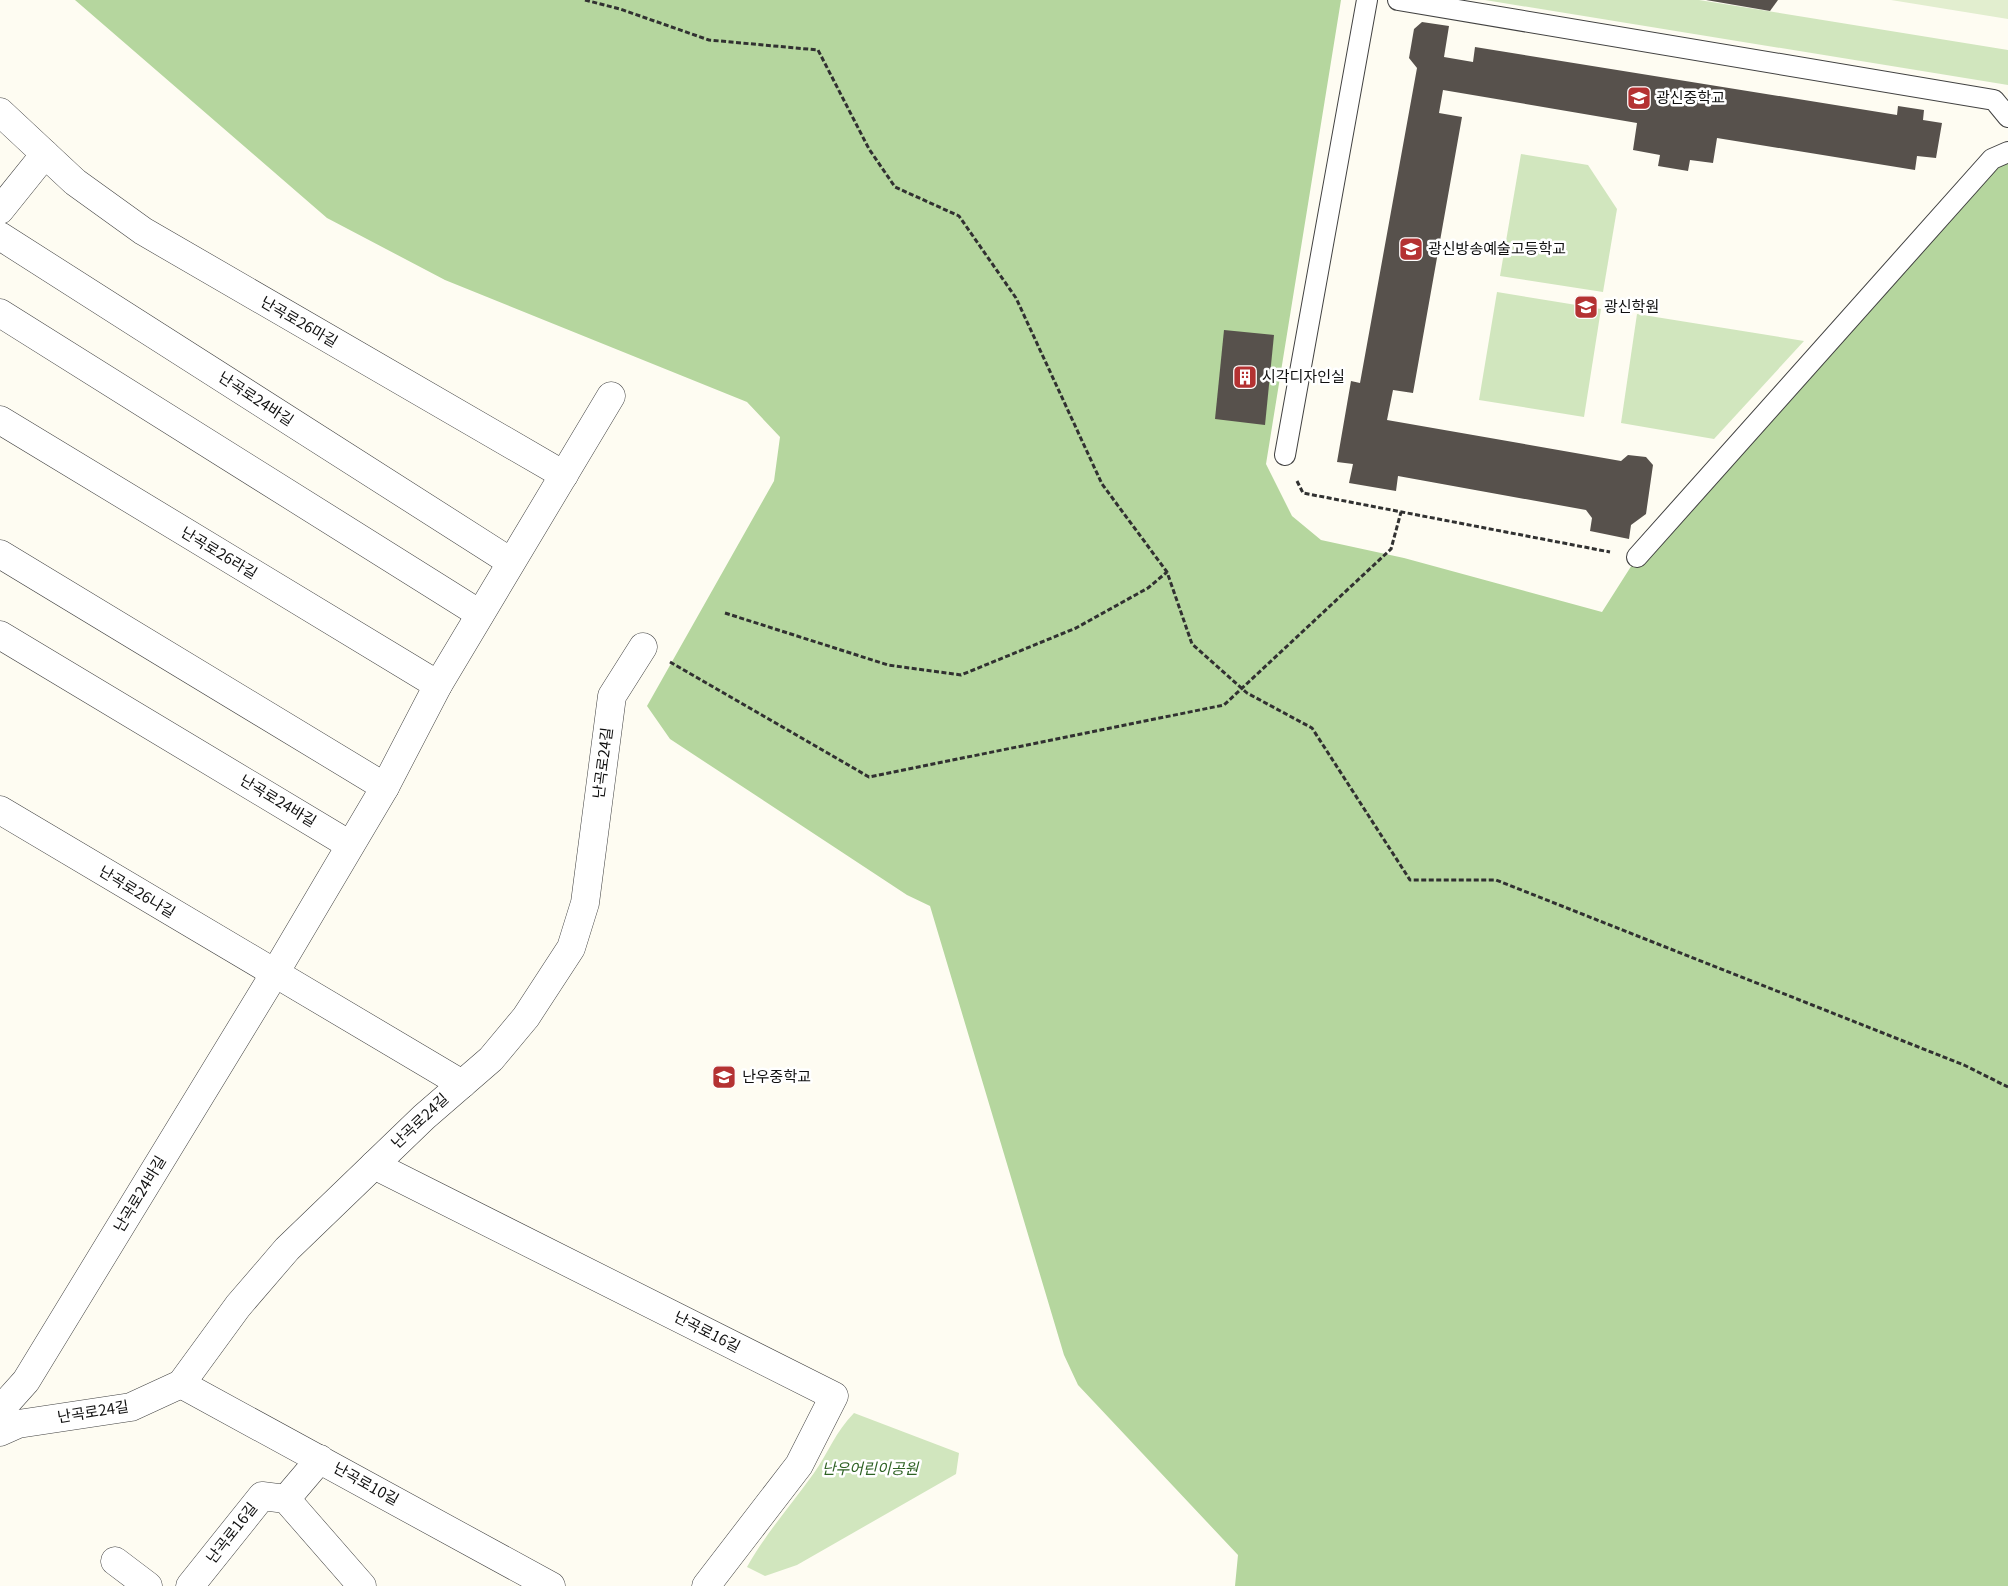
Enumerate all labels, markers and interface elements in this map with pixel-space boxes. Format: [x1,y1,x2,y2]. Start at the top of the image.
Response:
school or university icon: 광신중학교 [1626,85,1652,111]
place label: 광신중학교 [1656,86,1725,107]
school or university icon: 광신방송예술고등학교 [1398,236,1424,262]
place label: 광신방송예술고등학교 [1428,237,1566,258]
street label: 난곡로26마길 [257,290,342,351]
school or university icon: 광신학원 [1573,294,1599,320]
place label: 광신학원 [1604,295,1659,316]
building icon: 시각디자인실 [1232,364,1258,390]
place label: 시각디자인실 [1262,365,1345,386]
street label: 난곡로24바길 [215,366,298,430]
street label: 난곡로26라길 [178,521,262,583]
street label: 난곡로24길 [587,726,616,800]
street label: 난곡로24바길 [237,769,321,831]
street label: 난곡로26나길 [96,860,180,922]
school or university icon: 난우중학교 [711,1064,737,1090]
place label: 난우중학교 [742,1065,811,1086]
street label: 난곡로24길 [386,1088,452,1152]
street label: 난곡로24바길 [108,1151,170,1235]
street label: 난곡로16길 [671,1305,744,1356]
street label: 난곡로24길 [56,1395,130,1427]
street label: 난곡로10길 [330,1456,403,1509]
park label: 난우어린이공원 [822,1457,919,1478]
street label: 난곡로16길 [200,1497,261,1567]

